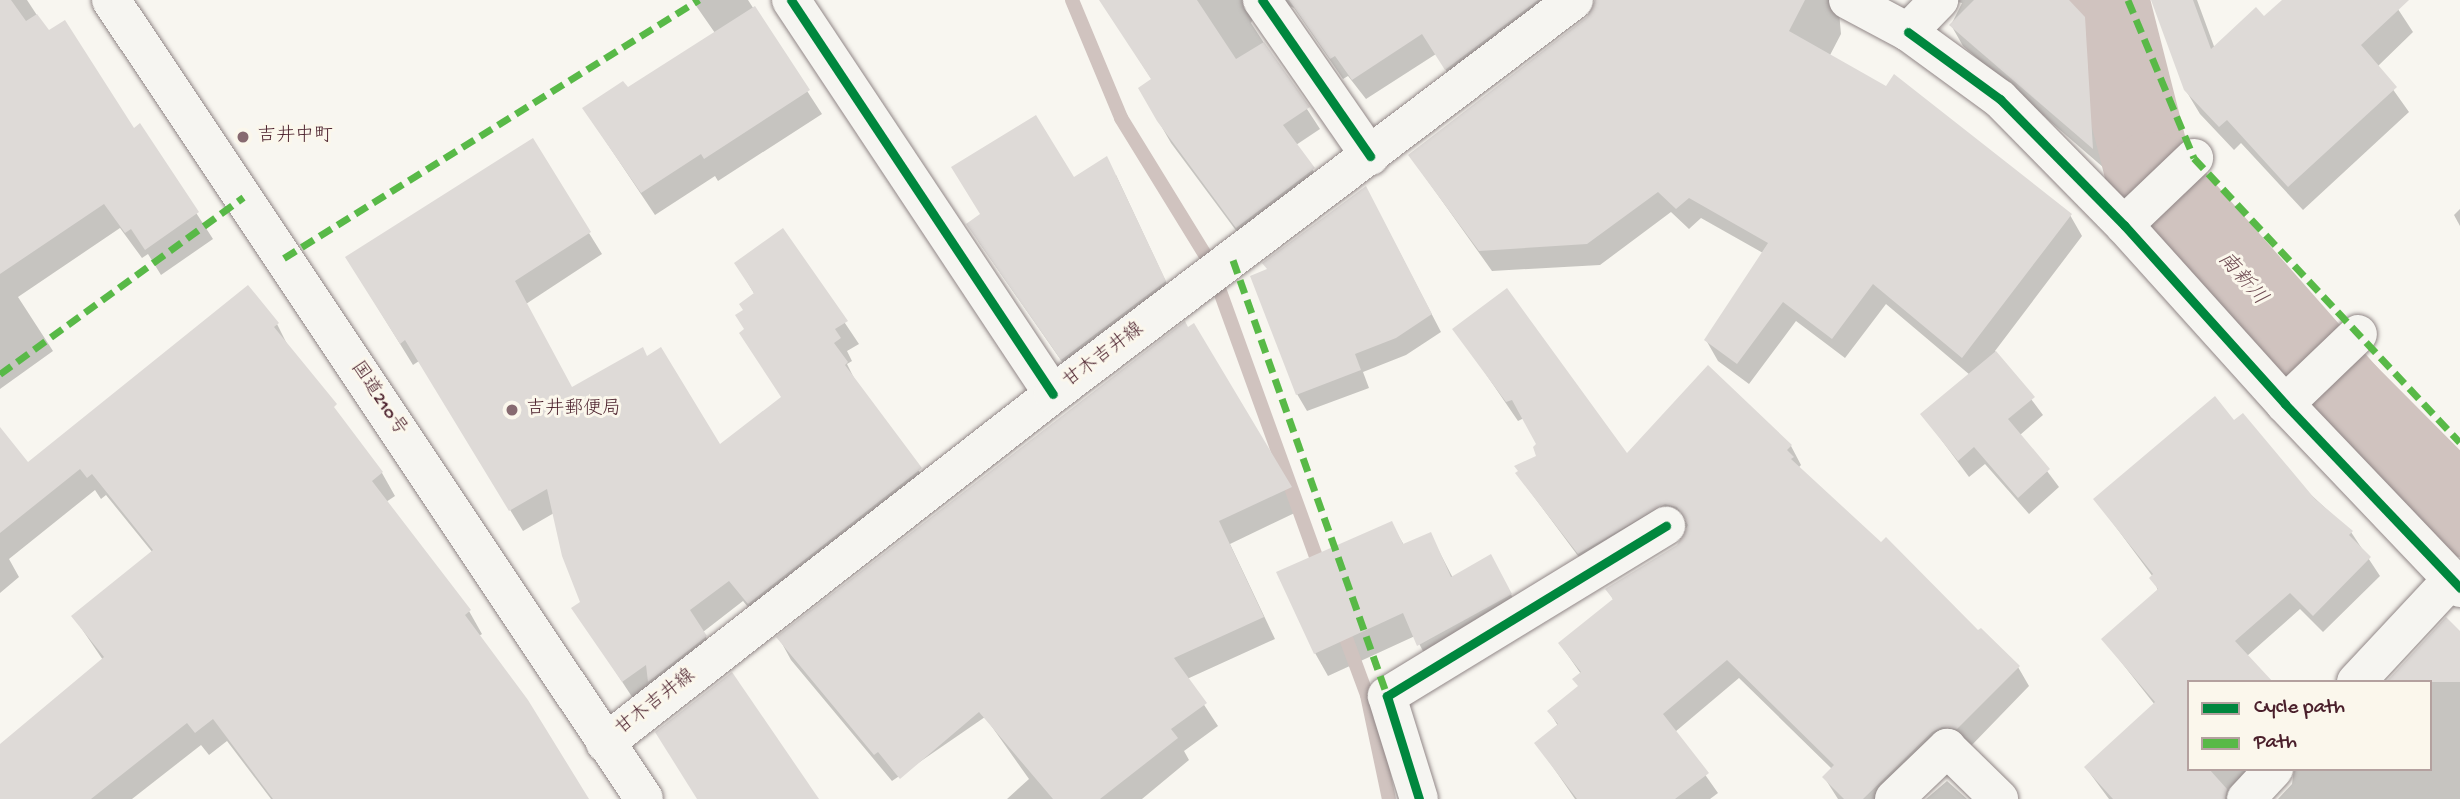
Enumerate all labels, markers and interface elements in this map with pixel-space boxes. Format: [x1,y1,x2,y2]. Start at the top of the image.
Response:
place label: 吉井中町 [257,126,333,148]
marker: 吉井中町 [235,129,251,145]
water label: 南新川 [2211,248,2271,312]
street label: 甘木吉井線 [1059,318,1149,394]
street label: 国道210号 [345,357,411,441]
place label: 吉井郵便局 [526,399,621,421]
marker: 吉井郵便局 [504,402,520,418]
street label: 甘木吉井線 [612,665,700,741]
legend [2187,680,2432,771]
text: Cycle path [2254,696,2345,721]
text: Path [2254,731,2297,756]

